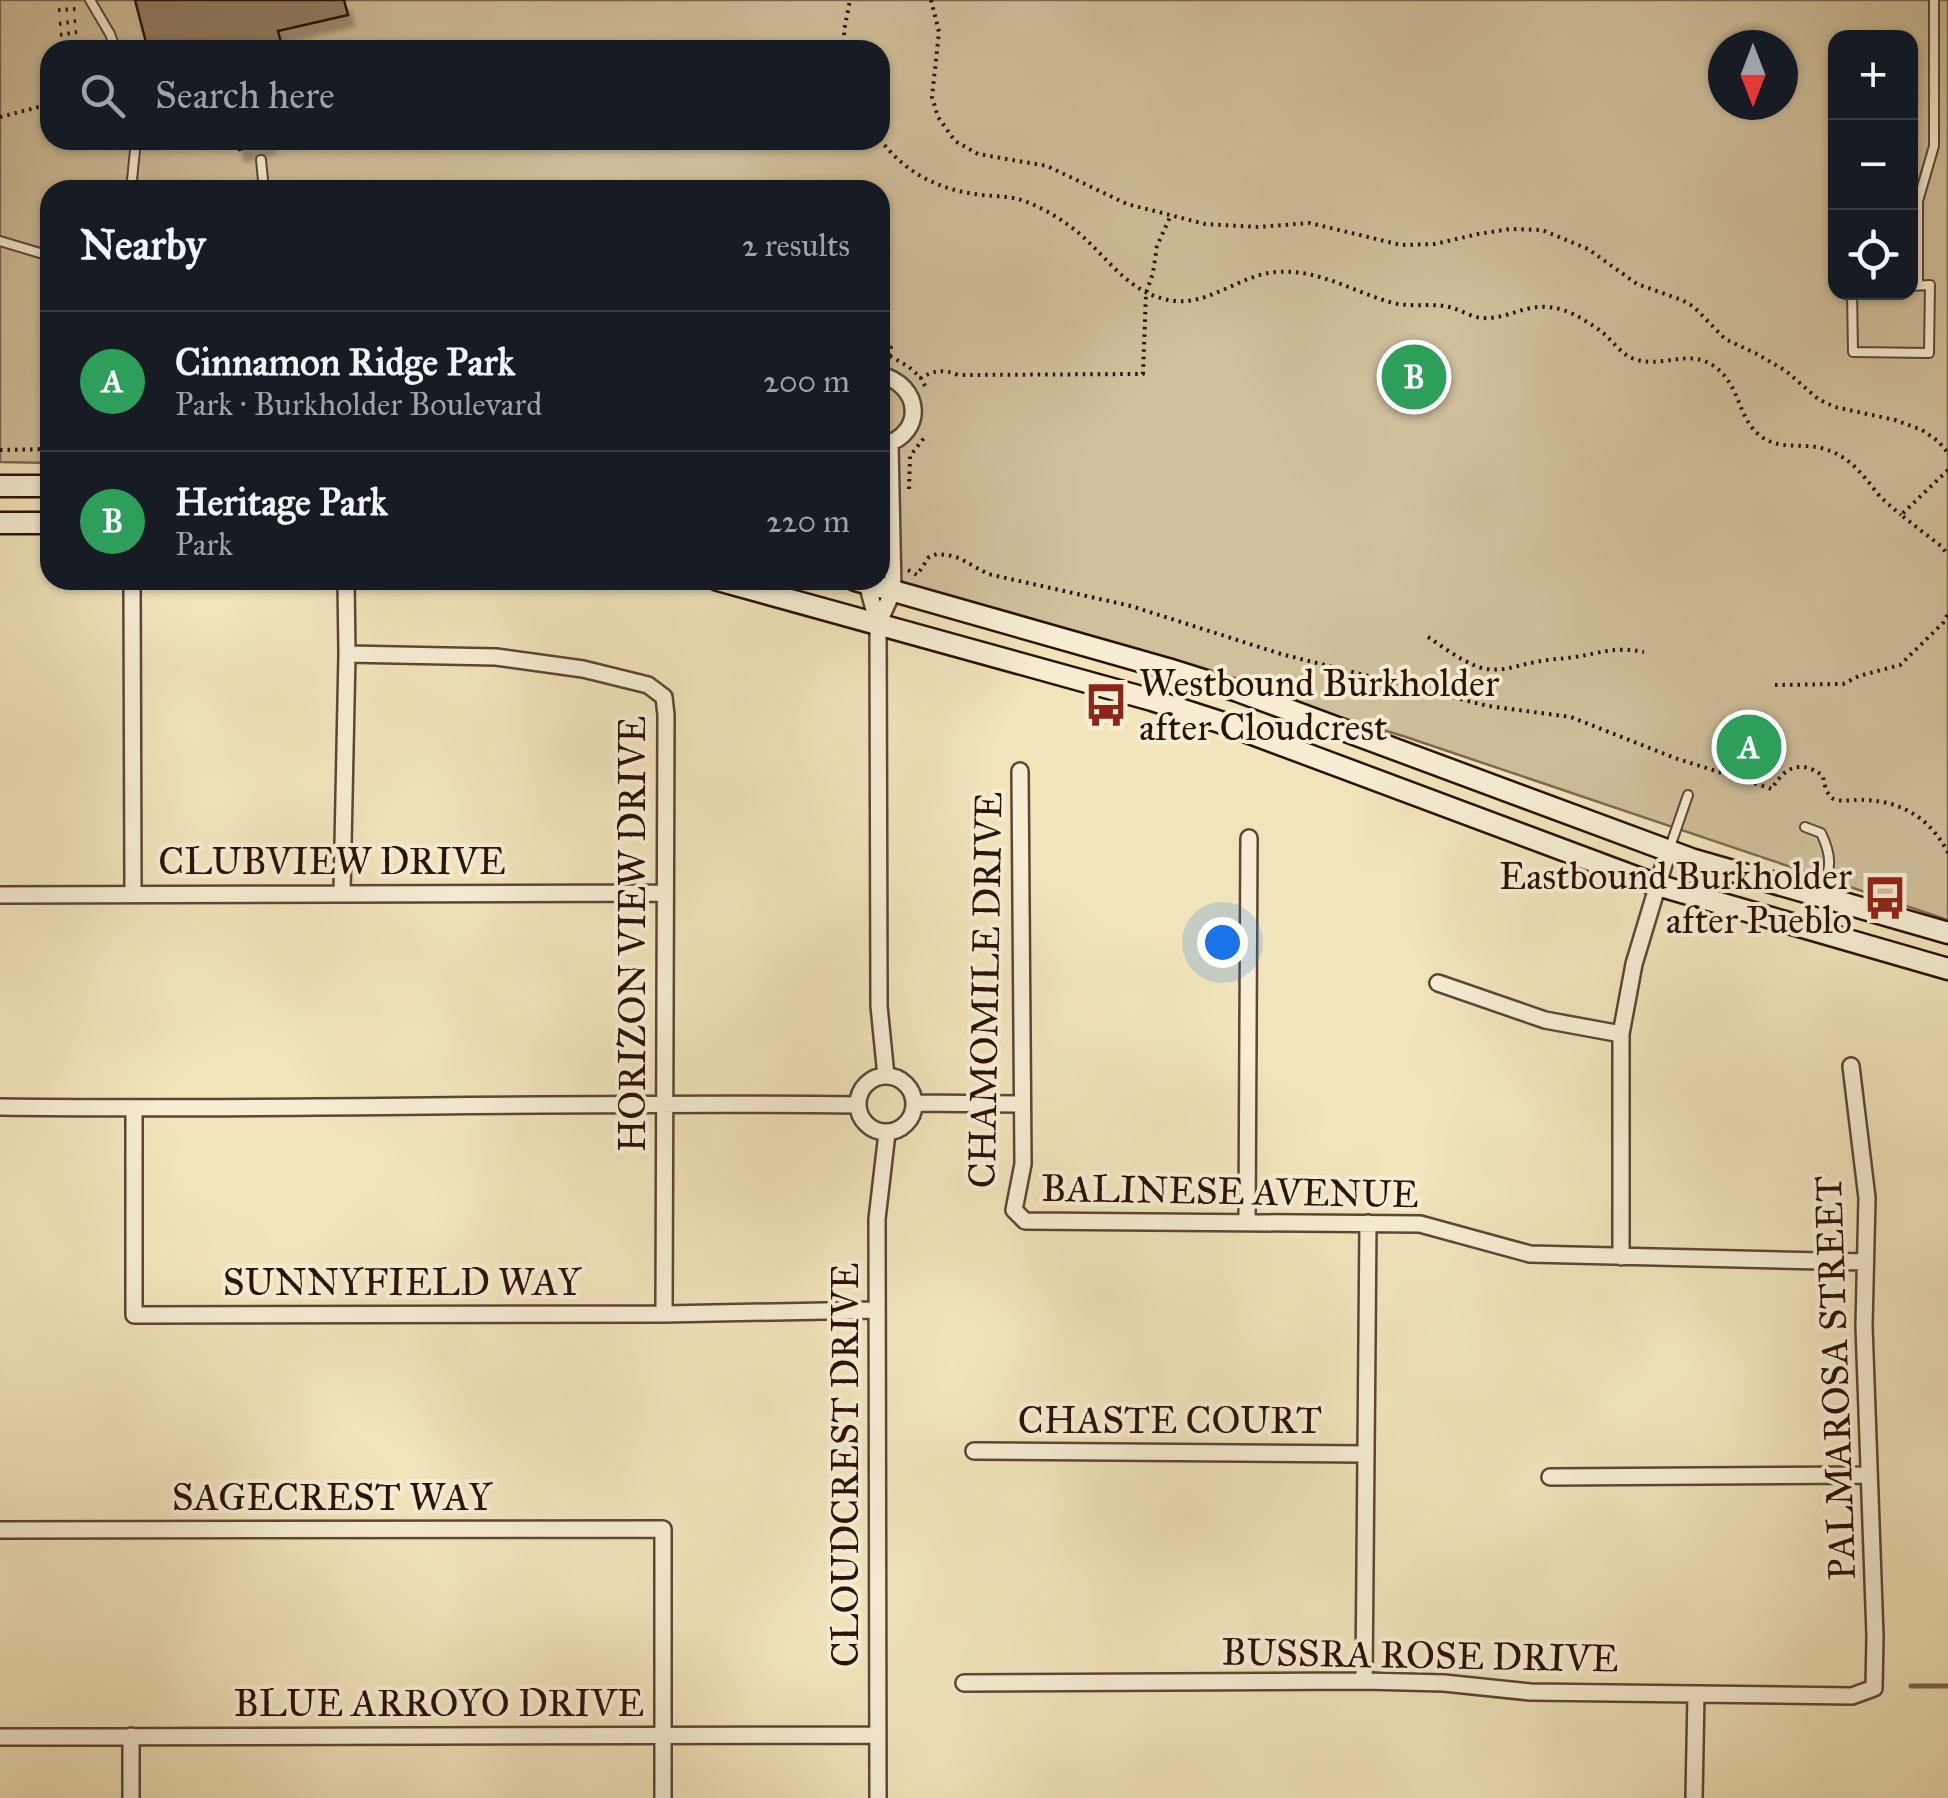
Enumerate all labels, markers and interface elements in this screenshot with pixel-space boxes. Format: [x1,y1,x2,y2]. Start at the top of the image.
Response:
north arrow [1708,30,1798,120]
map controls [1828,30,1918,300]
button: + [1828,30,1918,120]
search box [40,40,890,150]
icon: search [75,68,130,123]
text: Search here [155,72,335,118]
button: − [1828,120,1918,210]
button: locate [1828,210,1918,300]
text: Nearby [80,219,205,271]
text: 2 results [742,226,850,265]
text: Cinnamon Ridge Park [175,339,515,385]
pin: B [1382,340,1446,414]
text: A [102,362,123,401]
text: 200 m [763,362,850,401]
text: Park · Burkholder Boulevard [175,385,542,424]
text: Heritage Park [175,479,388,525]
text: B [102,502,123,541]
text: 220 m [766,502,850,541]
text: Park [175,525,233,564]
place label: Westbound Burkholder after Cloudcrest [1139,660,1500,750]
bus stop icon: Westbound Burkholder after Cloudcrest [1082,681,1130,729]
pin: A [1716,710,1782,784]
street label: HORIZON VIEW DRIVE [609,716,655,1152]
street label: CHAMOMILE DRIVE [959,791,1011,1189]
street label: CLUBVIEW DRIVE [158,838,506,884]
place label: Eastbound Burkholder after Pueblo [1499,853,1853,943]
bus stop icon: Eastbound Burkholder after Pueblo [1861,874,1909,922]
your location [1197,917,1248,968]
street label: BALINESE AVENUE [1041,1165,1419,1217]
street label: PALMAROSA STREET [1805,1175,1865,1581]
street label: SUNNYFIELD WAY [223,1259,582,1305]
street label: CLOUDCREST DRIVE [822,1263,868,1667]
street label: CHASTE COURT [1018,1397,1322,1443]
street label: SAGECREST WAY [172,1474,493,1520]
street label: BUSSRA ROSE DRIVE [1221,1629,1619,1681]
street label: BLUE ARROYO DRIVE [234,1680,644,1726]

